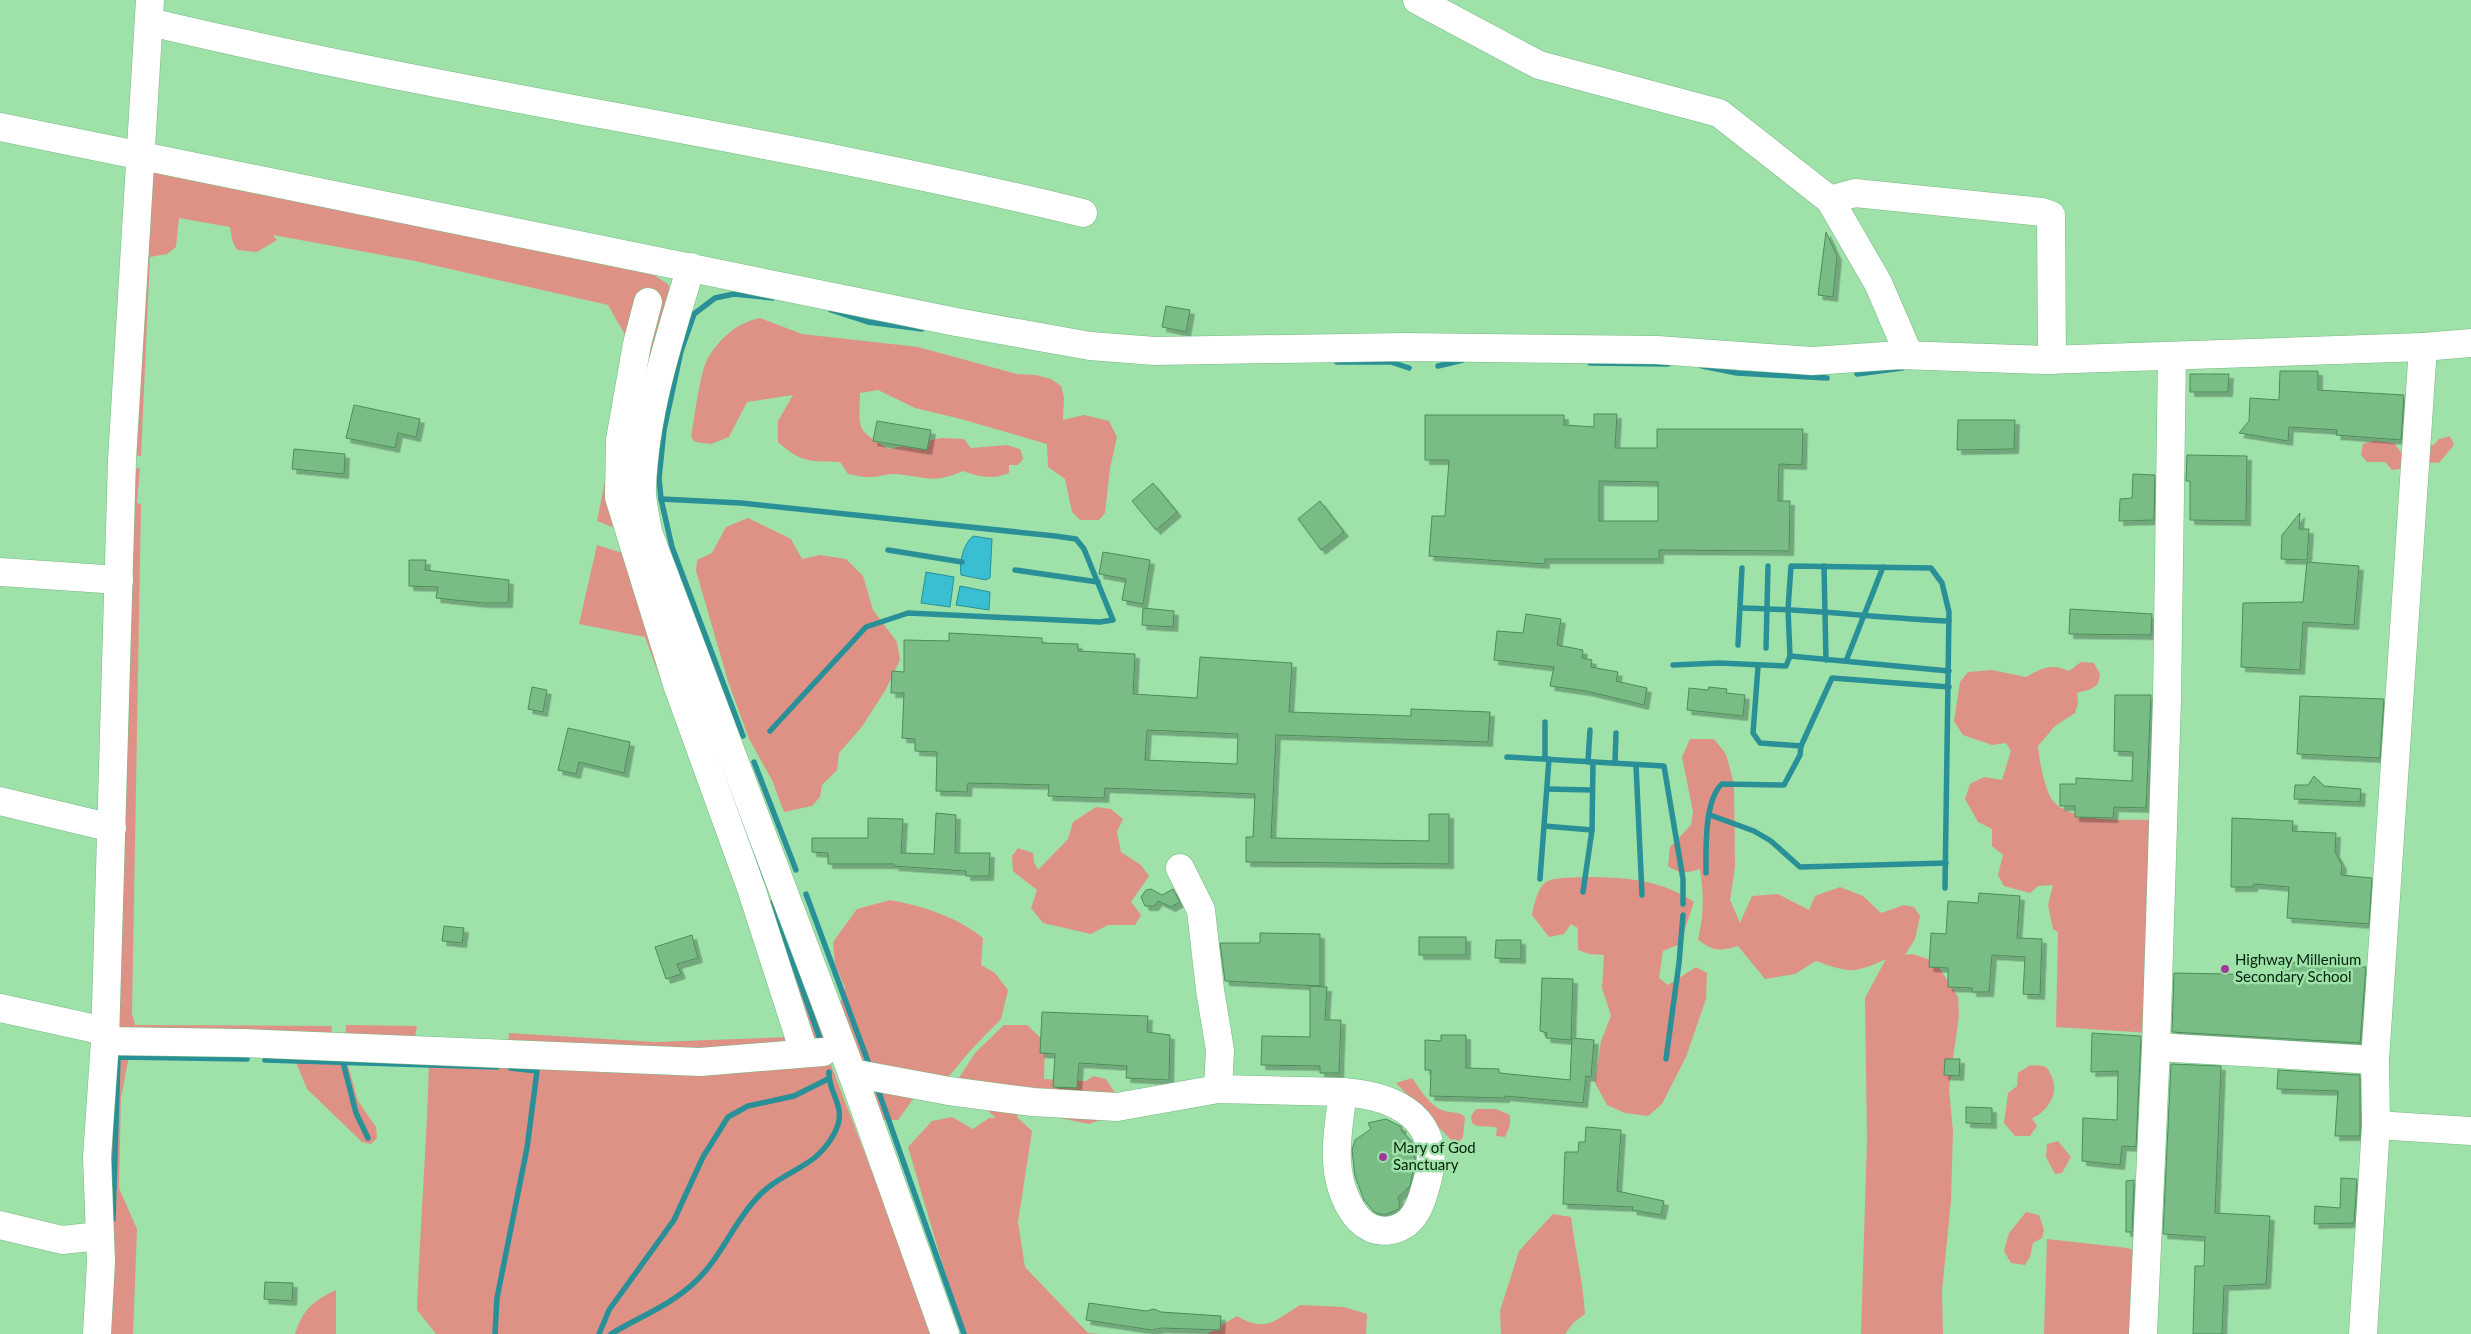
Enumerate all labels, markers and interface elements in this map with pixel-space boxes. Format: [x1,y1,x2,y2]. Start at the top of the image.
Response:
place label: Highway Millenium Secondary School [2235,950,2361,985]
marker: Highway Millenium Secondary School [2219,963,2231,975]
place label: Mary of God Sanctuary [1393,1138,1476,1173]
marker: Mary of God Sanctuary [1377,1151,1389,1163]

